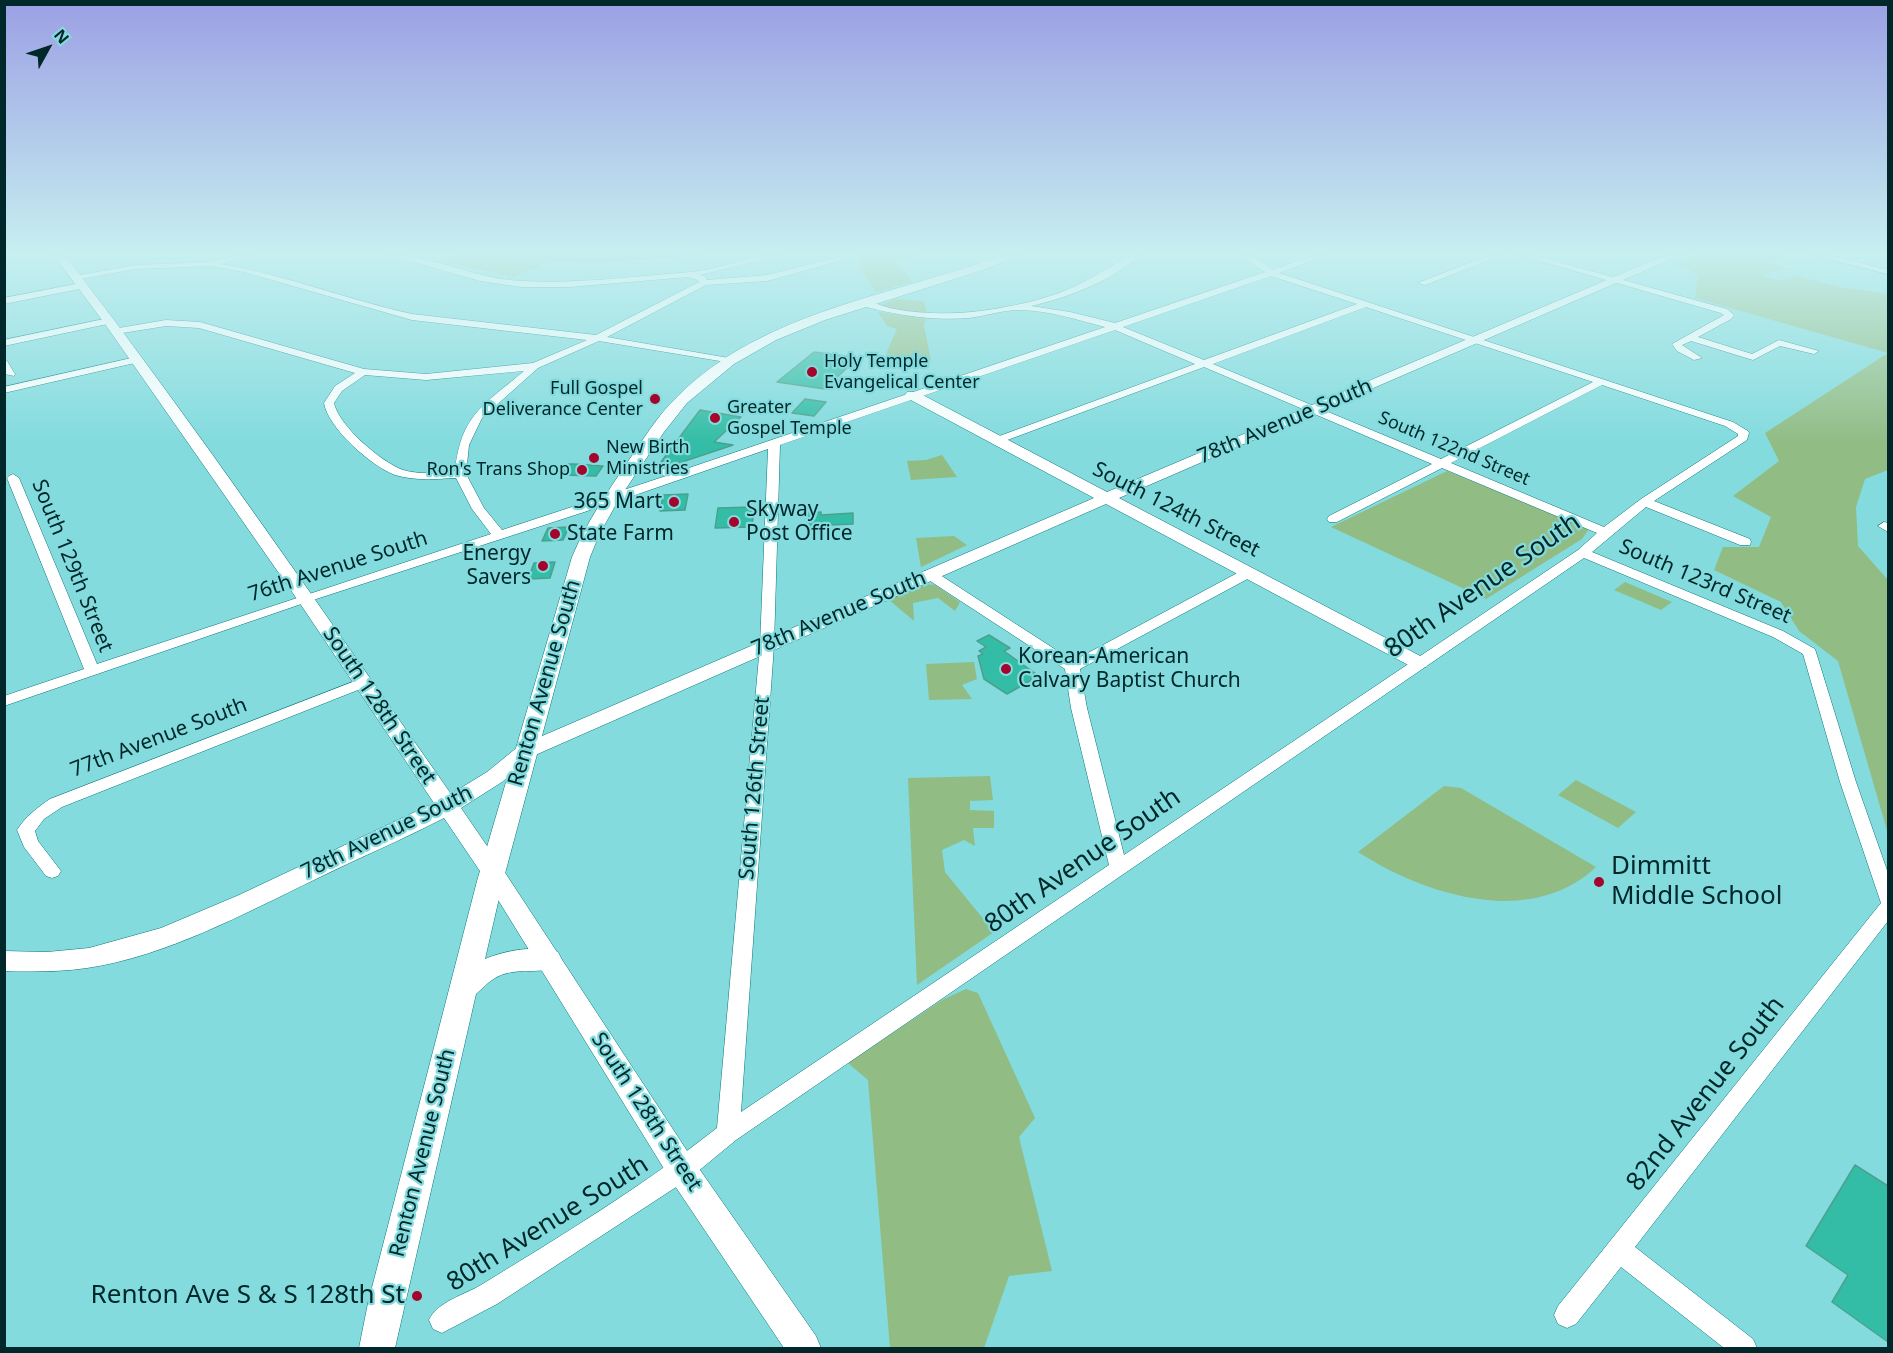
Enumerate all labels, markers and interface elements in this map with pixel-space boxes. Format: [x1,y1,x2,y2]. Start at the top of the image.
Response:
north arrow [18,18,78,78]
text: N [49,24,74,48]
place label: Holy Temple Evangelical Center [824,351,980,394]
marker: Holy Temple Evangelical Center [805,365,819,379]
street label: 78th Avenue South [1194,374,1376,470]
place label: Full Gospel Deliverance Center [483,378,643,420]
marker: Full Gospel Deliverance Center [648,392,662,406]
place label: Greater Gospel Temple [727,397,852,440]
street label: South 122nd Street [1375,407,1533,491]
marker: Greater Gospel Temple [708,411,722,425]
place label: New Birth Ministries [606,437,690,480]
marker: New Birth Ministries [587,451,601,465]
street label: South 124th Street [1088,457,1264,563]
place label: Ron's Trans Shop [426,459,570,481]
marker: Ron's Trans Shop [575,463,589,477]
street label: South 129th Street [26,476,118,656]
place label: 365 Mart [573,489,662,515]
marker: 365 Mart [667,495,681,509]
place label: Skyway Post Office [746,497,853,547]
street label: 80th Avenue South [1379,507,1587,665]
marker: Skyway Post Office [727,515,741,529]
place label: State Farm [567,521,674,547]
street label: 76th Avenue South [245,526,431,608]
marker: State Farm [548,527,562,541]
street label: South 123rd Street [1615,534,1795,630]
place label: Energy Savers [462,541,531,591]
marker: Energy Savers [536,559,550,573]
street label: 78th Avenue South [748,566,930,662]
street label: Renton Avenue South [503,577,587,789]
street label: South 128th Street [317,623,441,789]
place label: Korean-American Calvary Baptist Church [1018,644,1241,694]
marker: Korean-American Calvary Baptist Church [999,662,1013,676]
street label: 77th Avenue South [67,693,251,783]
street label: South 126th Street [734,695,776,881]
street label: 78th Avenue South [297,781,477,885]
street label: 80th Avenue South [979,782,1187,940]
place label: Dimmitt Middle School [1611,851,1782,912]
marker: Dimmitt Middle School [1592,875,1606,889]
street label: 82nd Avenue South [1620,991,1792,1197]
street label: South 128th Street [585,1028,707,1196]
street label: Renton Avenue South [385,1046,461,1260]
street label: 80th Avenue South [442,1149,654,1299]
place label: Renton Ave S & S 128th St [91,1280,405,1312]
marker: Renton Ave S & S 128th St [410,1289,424,1303]

